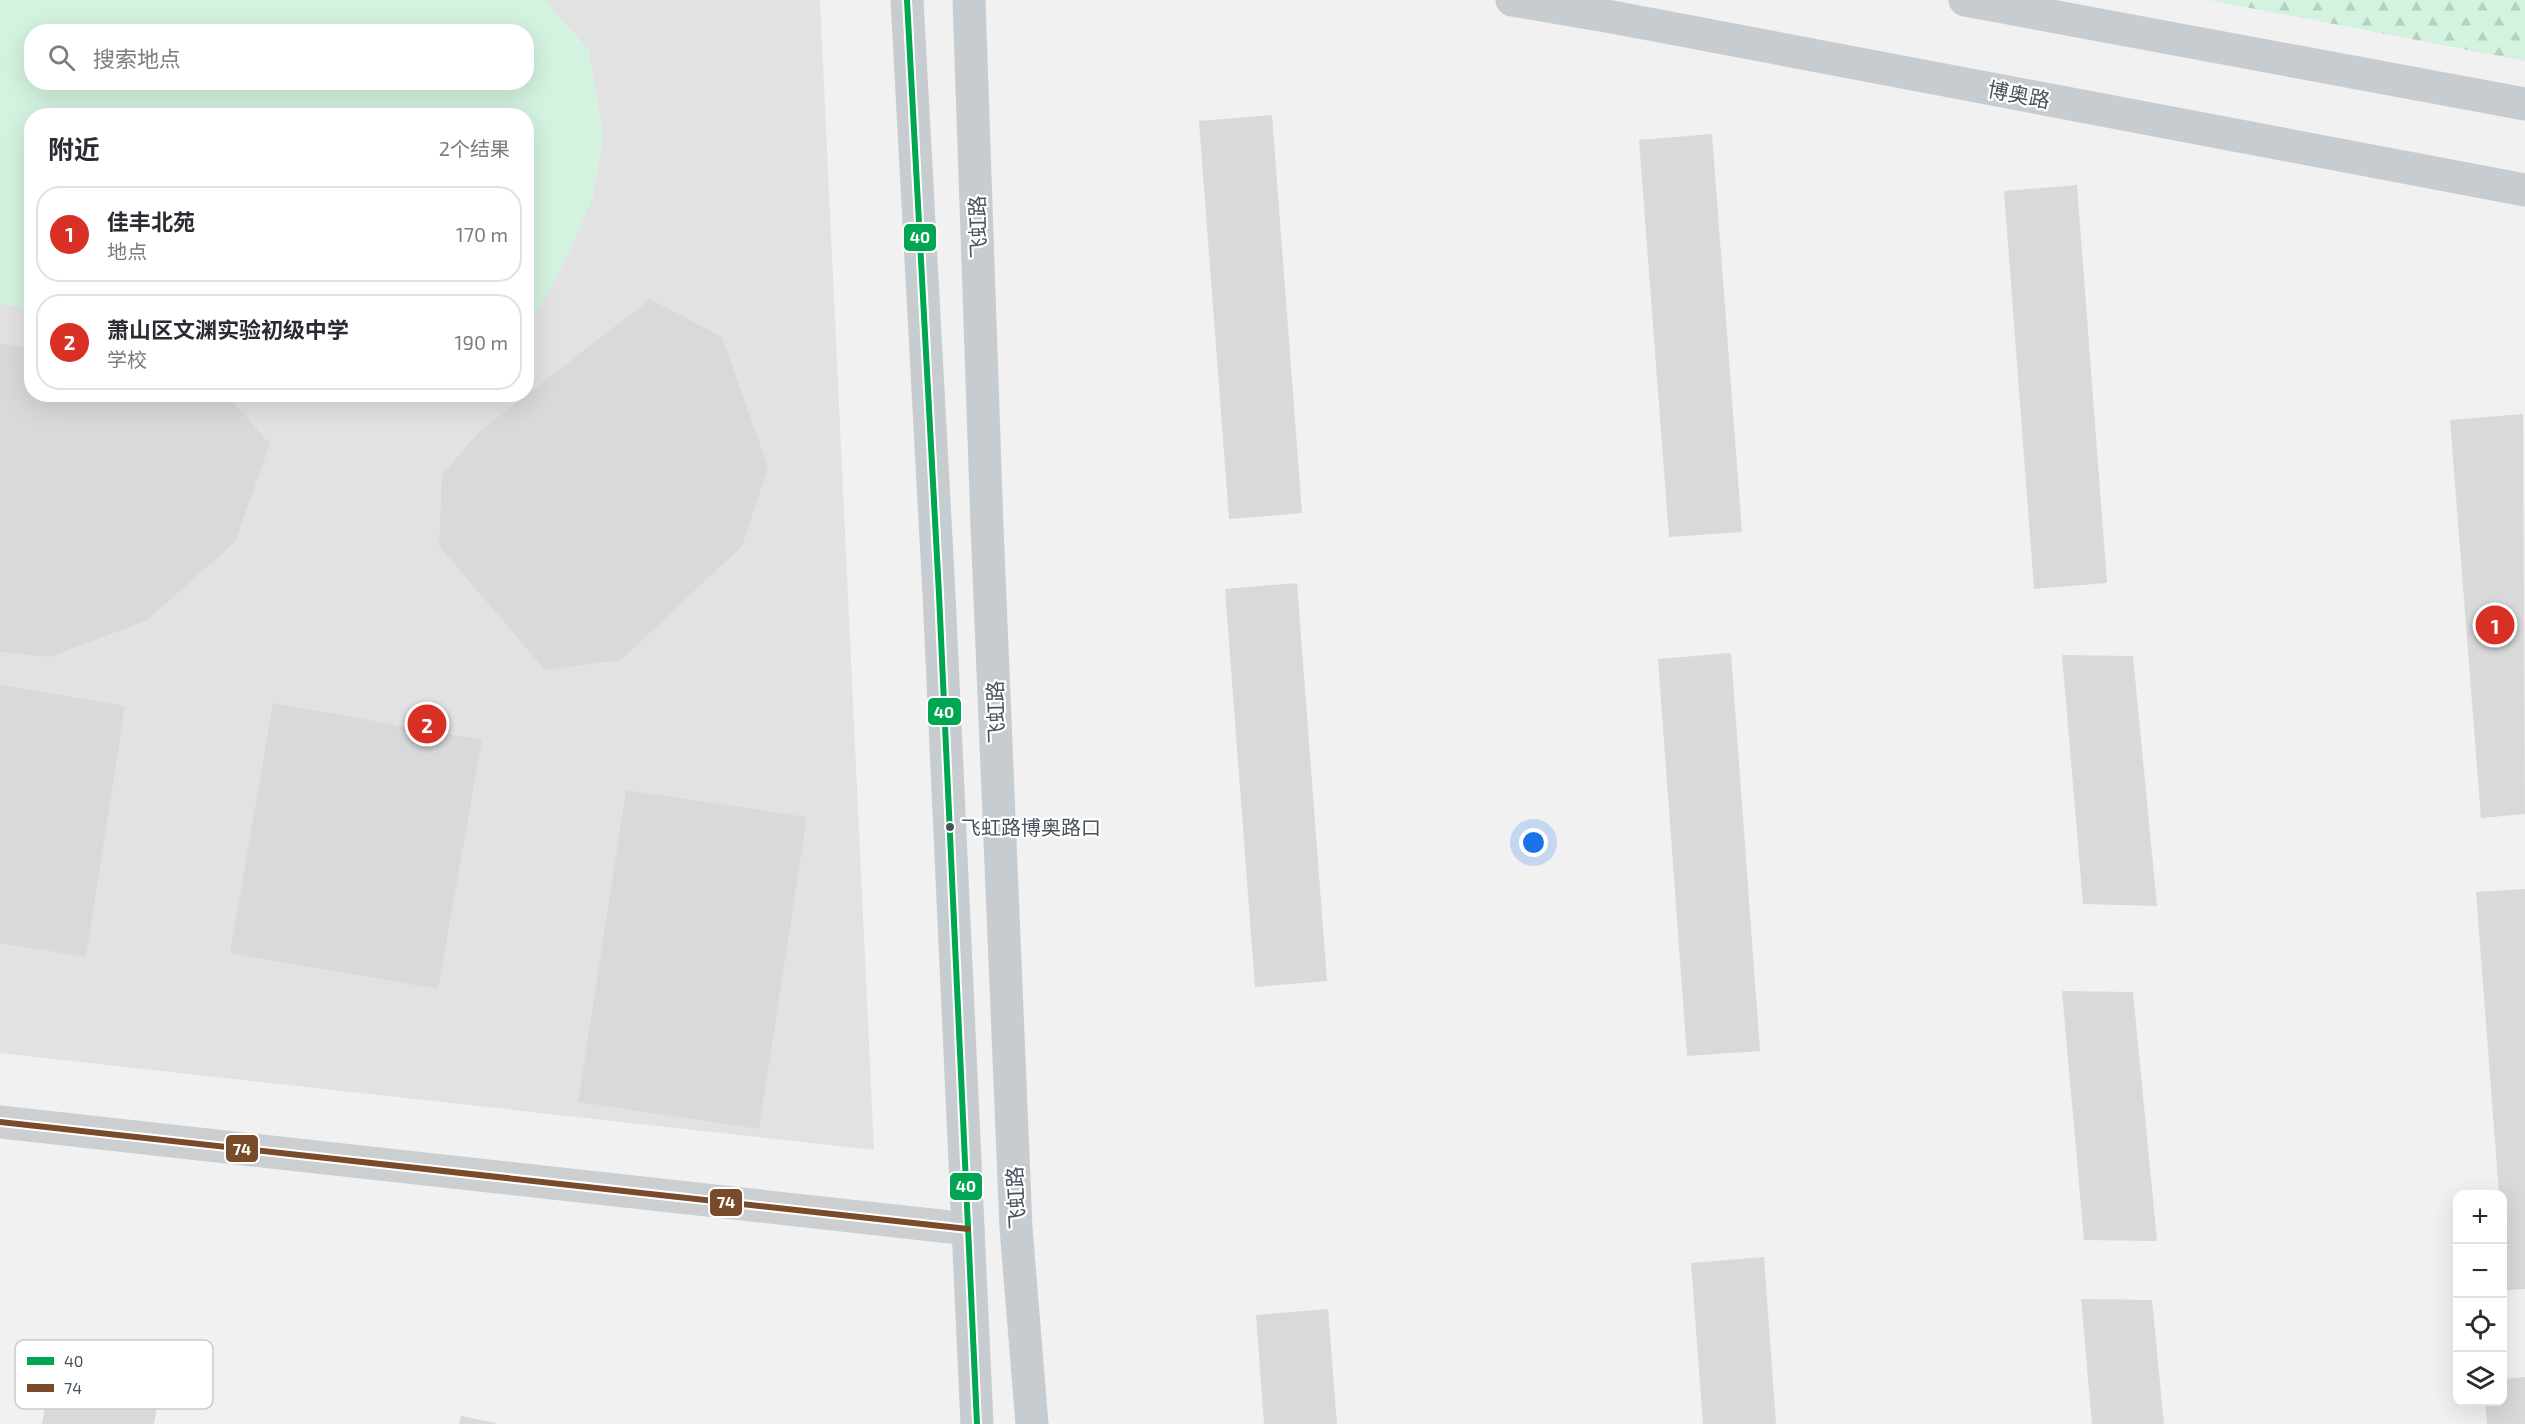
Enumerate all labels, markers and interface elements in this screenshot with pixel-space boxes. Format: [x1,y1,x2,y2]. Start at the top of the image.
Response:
search box [24,24,534,90]
icon: search [45,41,78,74]
text: 搜索地点 [93,45,181,71]
street label: 博奥路 [1986,76,2052,112]
text: 附近 [48,133,100,164]
text: 2个结果 [439,136,510,160]
street label: 飞虹路 [963,195,991,259]
text: 佳丰北苑 [107,208,195,234]
text: 1 [65,222,74,246]
text: 170 m [456,222,508,246]
line badge: 40 [903,223,937,252]
text: 40 [910,227,930,246]
text: 地点 [107,239,147,263]
text: 萧山区文渊实验初级中学 [107,316,349,342]
text: 2 [64,330,75,354]
text: 190 m [455,330,508,354]
text: 学校 [107,347,147,371]
pin: 1 [2476,602,2514,648]
street label: 飞虹路 [981,680,1009,744]
line badge: 40 [927,697,962,726]
pin: 2 [408,702,446,746]
text: 40 [934,702,954,721]
place label: 飞虹路博奥路口 [961,815,1101,839]
marker: 飞虹路博奥路口 [944,821,956,833]
your location [1519,828,1548,857]
line badge: 74 [225,1134,259,1163]
text: 74 [233,1139,251,1158]
street label: 飞虹路 [1001,1166,1029,1230]
line badge: 40 [949,1172,983,1201]
text: 40 [956,1176,976,1195]
line badge: 74 [709,1188,743,1217]
map controls [2453,1190,2507,1406]
button: + [2453,1190,2507,1244]
text: 74 [717,1192,735,1211]
button: − [2453,1244,2507,1298]
button: locate [2453,1298,2507,1352]
legend [15,1340,213,1409]
text: 40 [64,1351,84,1370]
button: layers [2453,1352,2507,1406]
text: 74 [64,1378,82,1397]

